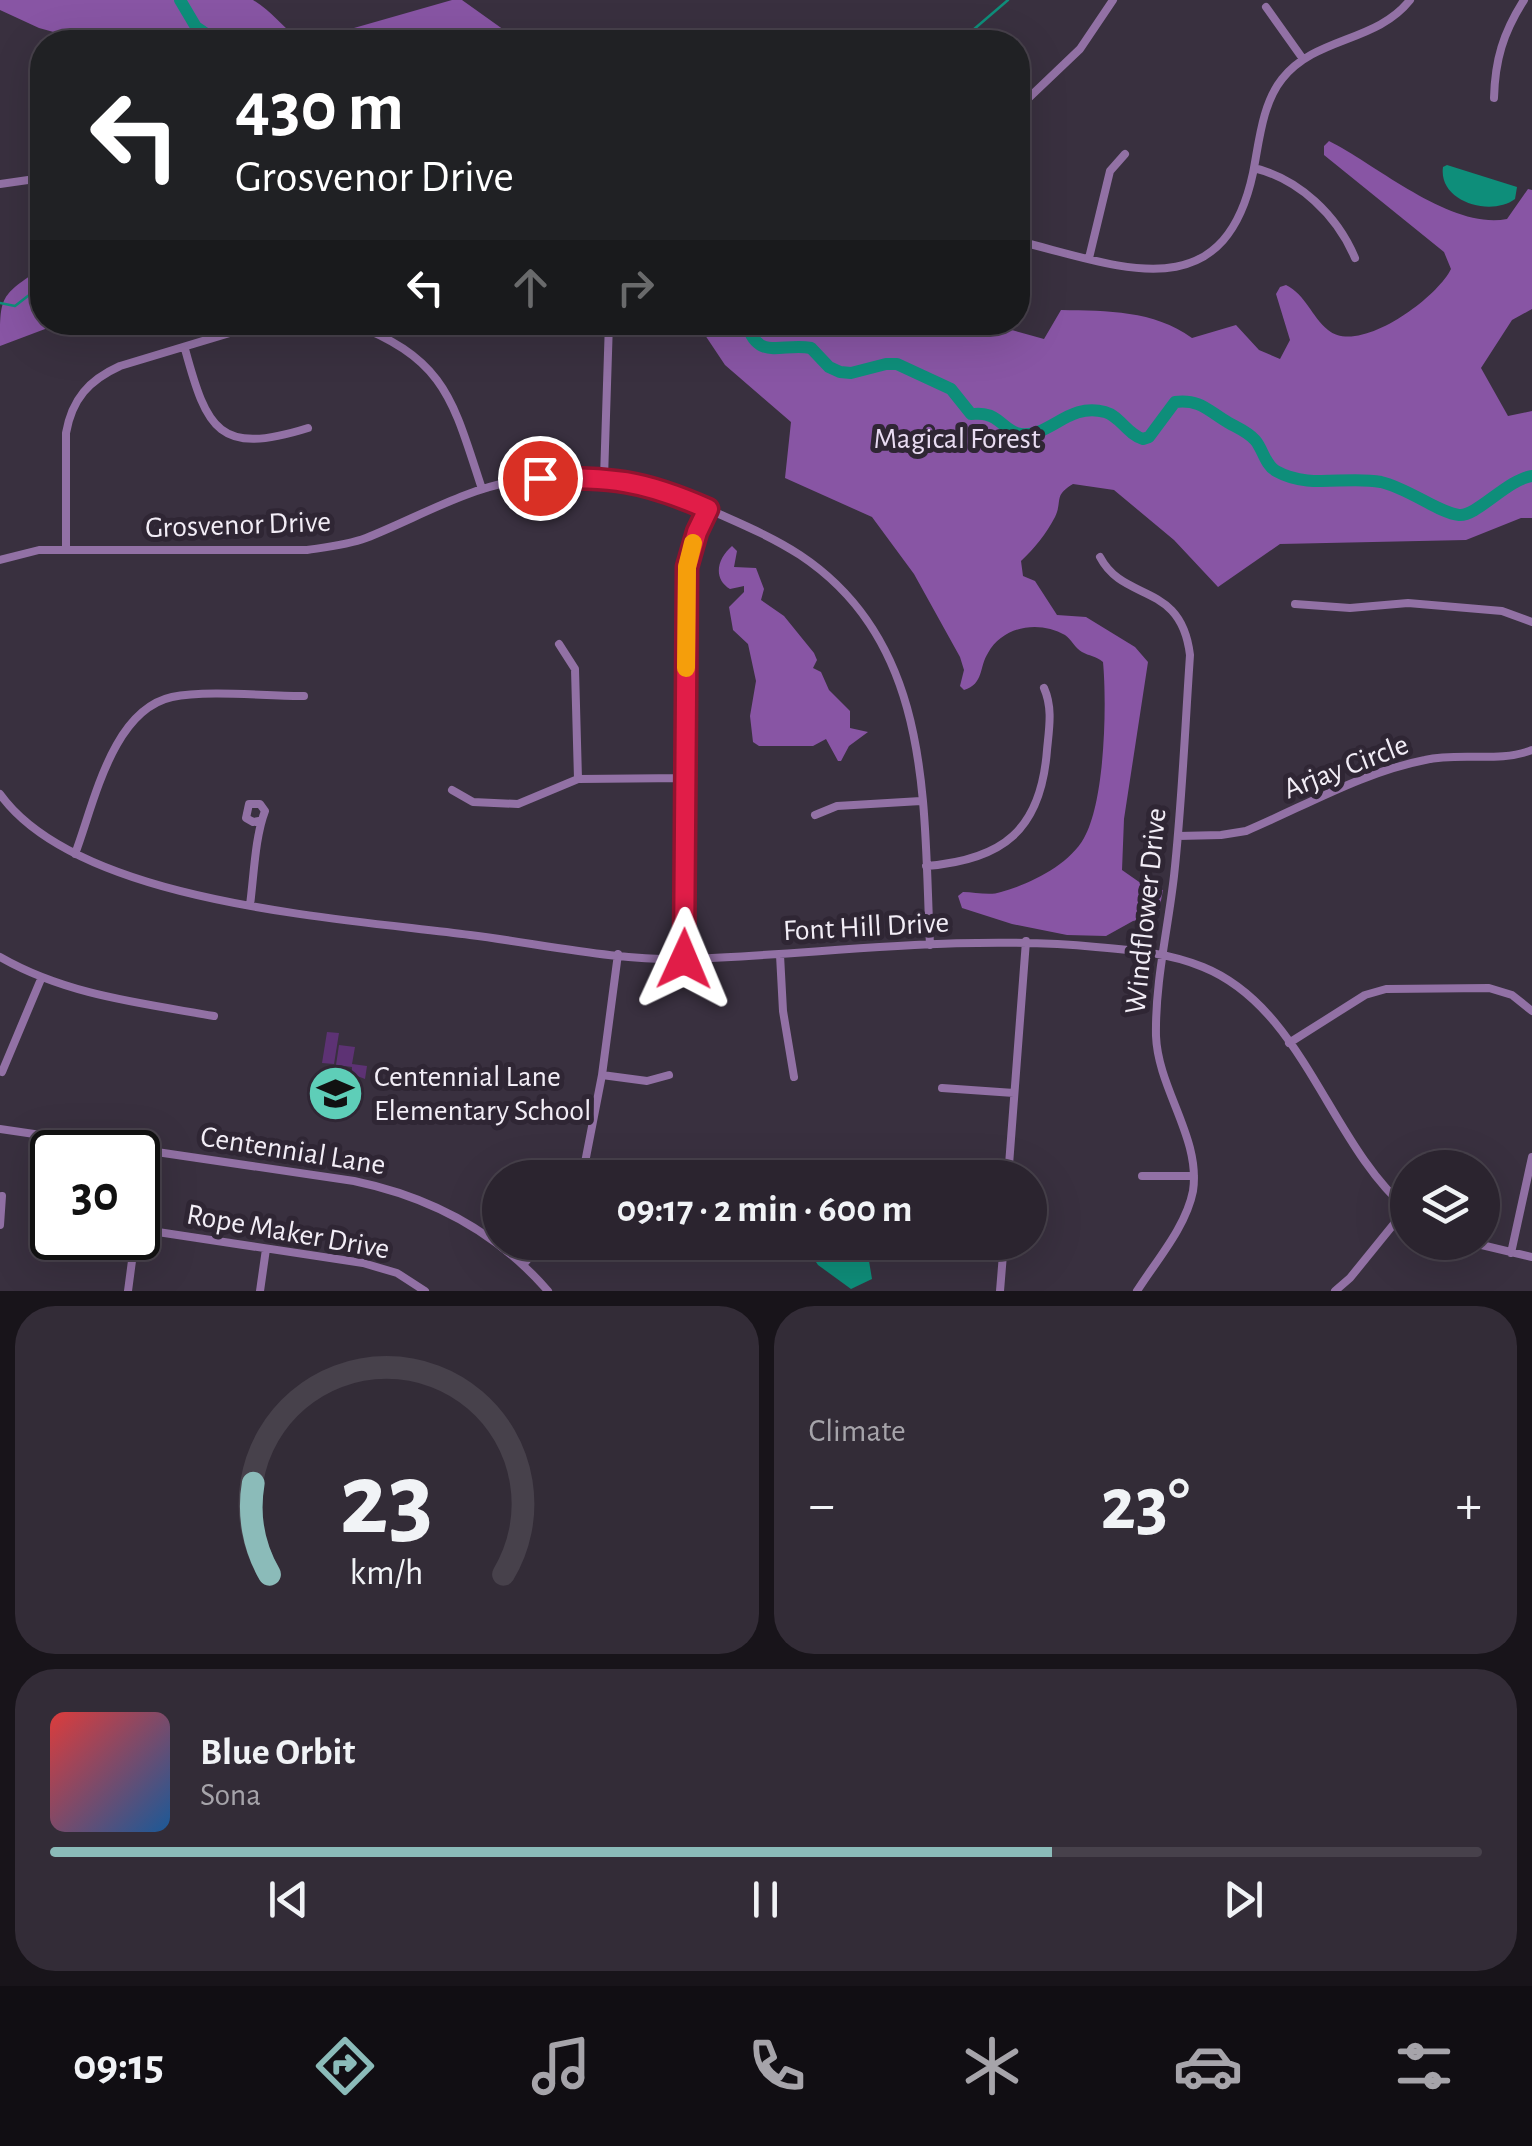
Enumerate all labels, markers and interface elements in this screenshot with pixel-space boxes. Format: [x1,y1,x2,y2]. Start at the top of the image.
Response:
icon: left [70,70,200,200]
text: 430 m [235,73,404,143]
text: Grosvenor Drive [235,155,514,200]
icon: left [398,260,453,315]
icon: ahead [503,260,558,315]
icon: right [608,260,663,315]
park label: Magical Forest [873,424,1041,454]
pin [498,436,583,521]
icon: arrive [513,451,568,506]
street label: Grosvenor Drive [145,507,331,543]
street label: Arjay Circle [1279,729,1413,805]
street label: Windflower Drive [1120,806,1172,1016]
position arrow [632,907,736,1011]
street label: Font Hill Drive [782,908,950,946]
place label: Centennial Lane Elementary School [374,1062,592,1126]
school or university icon: Centennial Lane Elementary School [305,1064,365,1124]
street label: Centennial Lane [198,1122,388,1180]
speed limit sign: 30 [30,1130,160,1260]
map controls [1390,1150,1500,1260]
button: layers [1390,1150,1500,1260]
text: 09:17 · 2 min · 600 m [617,1191,912,1229]
street label: Rope Maker Drive [184,1199,392,1265]
text: Climate [809,1415,906,1447]
text: 23 [340,1449,434,1553]
text: 23° [1100,1468,1190,1543]
text: − [809,1478,835,1533]
text: + [1456,1478,1482,1533]
text: km/h [350,1555,424,1591]
text: Blue Orbit [200,1734,355,1772]
text: Sona [200,1779,261,1811]
icon: previous [261,1872,316,1927]
icon: pause [738,1872,793,1927]
icon: next [1216,1872,1271,1927]
icon: directions [310,2031,380,2101]
icon: music [526,2031,596,2101]
icon: phone [742,2031,812,2101]
icon: climate [957,2031,1027,2101]
icon: car [1173,2031,1243,2101]
icon: filters [1389,2031,1459,2101]
text: 09:15 [73,2043,164,2088]

